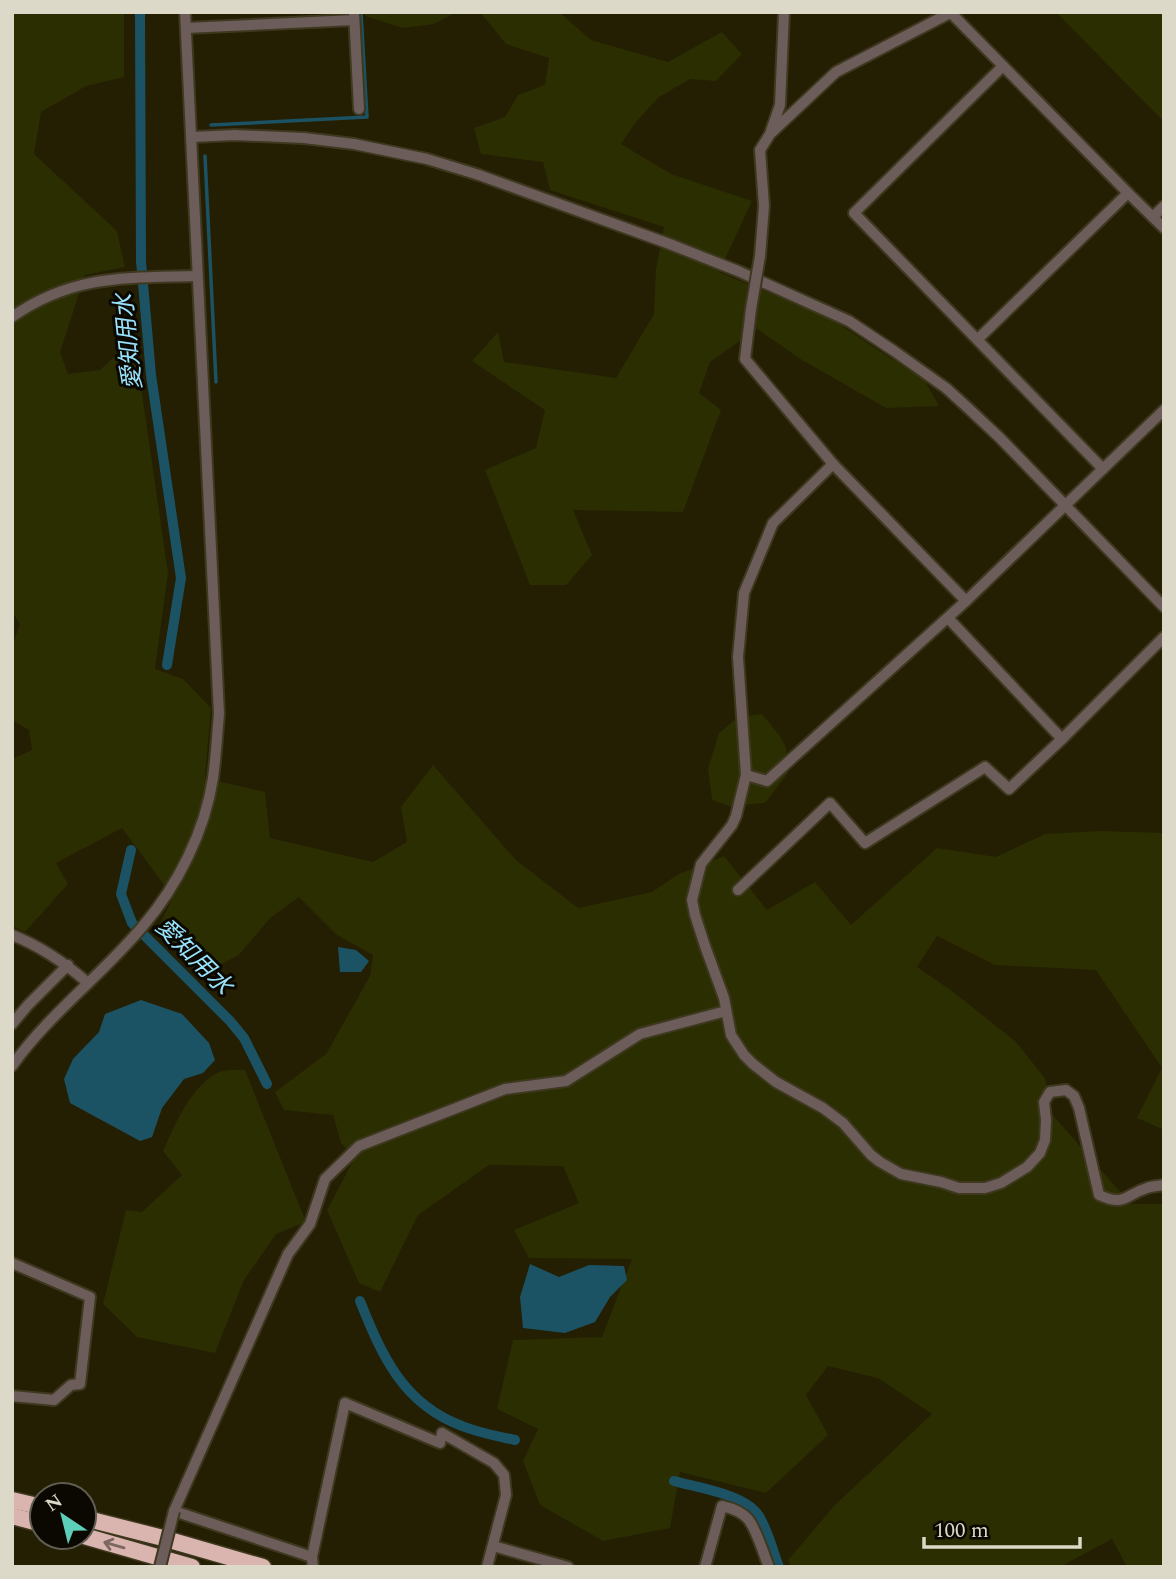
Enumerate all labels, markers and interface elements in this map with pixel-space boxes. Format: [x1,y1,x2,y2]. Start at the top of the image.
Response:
water label: 愛知用水 [106,289,152,392]
water label: 愛知用水 [147,910,242,1005]
north arrow [28,1481,98,1551]
text: N [39,1487,69,1520]
scale bar [924,1506,1080,1550]
text: 100 m [934,1515,989,1547]
one-way arrow [104,1537,126,1550]

